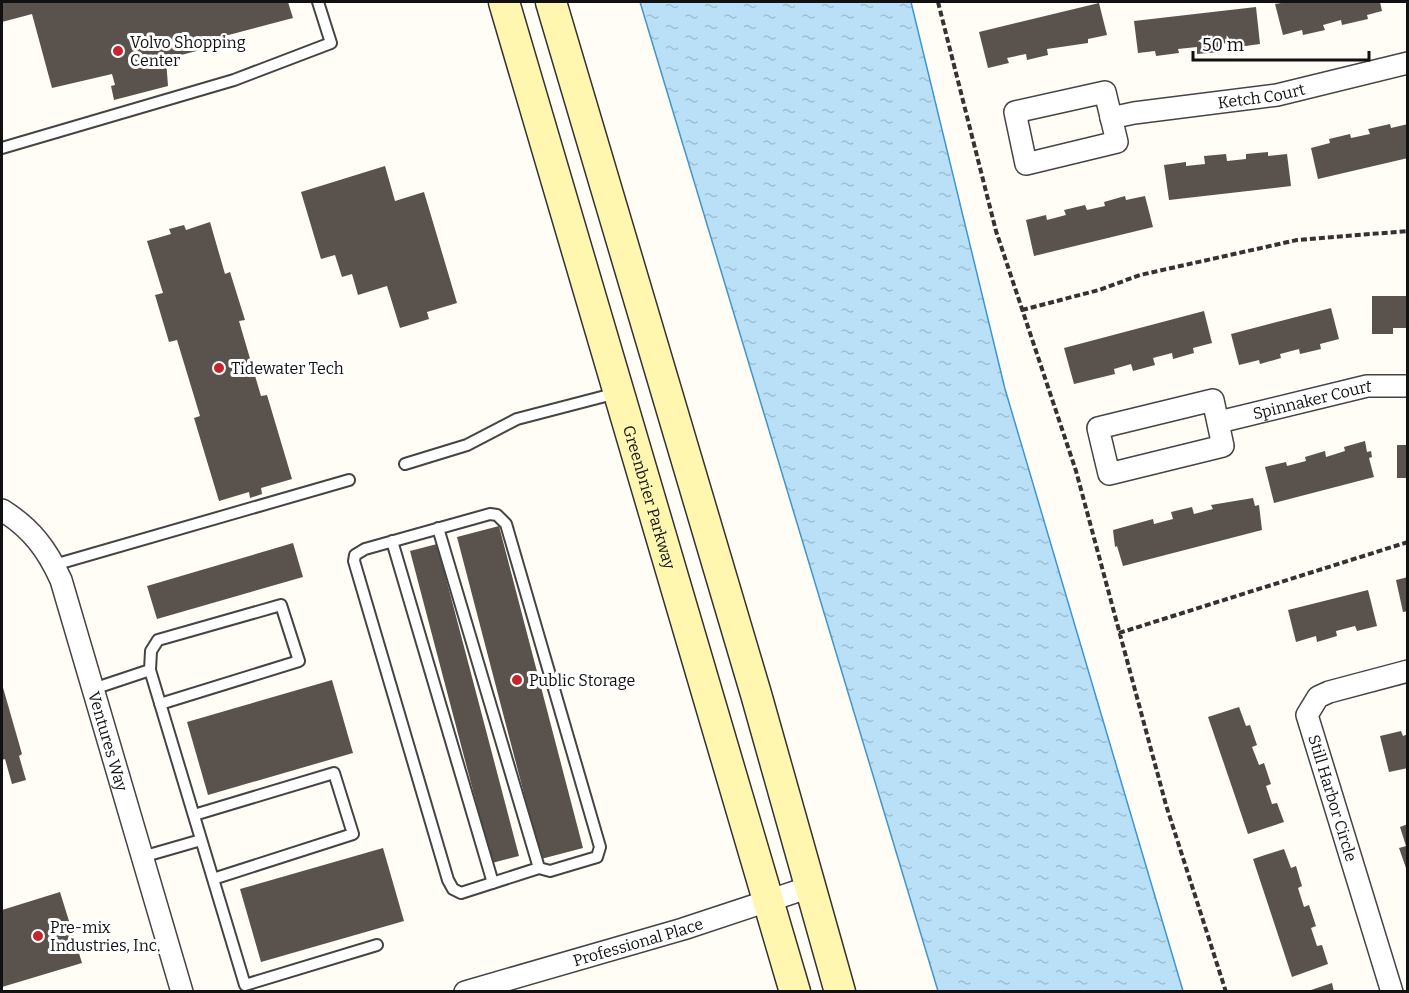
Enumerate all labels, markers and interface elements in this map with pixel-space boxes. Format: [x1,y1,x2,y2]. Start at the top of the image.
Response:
scale bar [1193,24,1368,62]
place label: Volvo Shopping Center [130,33,246,70]
text: 50 m [1202,34,1244,56]
marker: Volvo Shopping Center [111,44,125,58]
street label: Ketch Court [1217,79,1307,112]
place label: Tidewater Tech [231,359,344,378]
marker: Tidewater Tech [212,361,226,375]
street label: Spinnaker Court [1251,377,1372,423]
street label: Greenbrier Parkway [619,423,679,572]
place label: Public Storage [529,671,635,690]
marker: Public Storage [510,673,524,687]
street label: Ventures Way [84,689,132,794]
street label: Still Harbor Circle [1304,732,1361,864]
street label: Professional Place [571,914,706,970]
place label: Pre-mix Industries, Inc. [50,918,160,955]
marker: Pre-mix Industries, Inc. [31,929,45,943]

